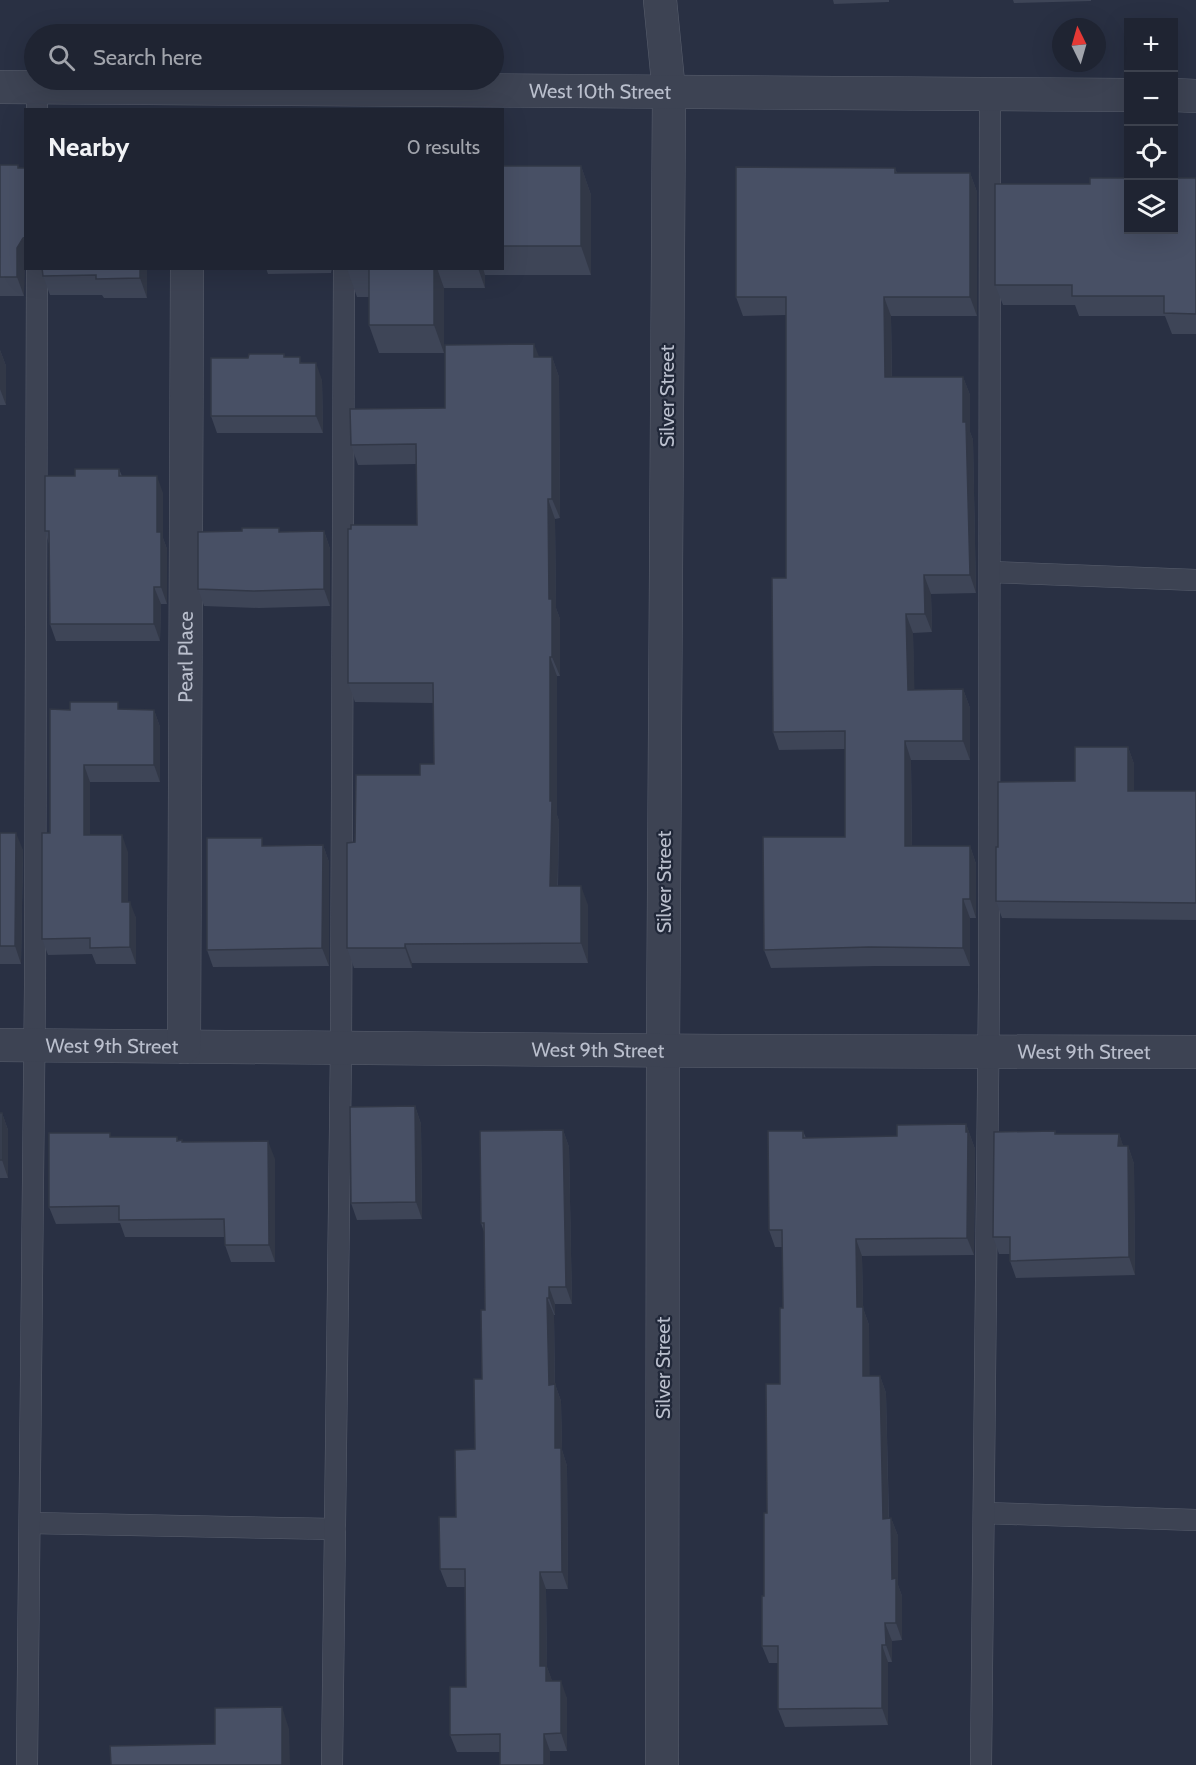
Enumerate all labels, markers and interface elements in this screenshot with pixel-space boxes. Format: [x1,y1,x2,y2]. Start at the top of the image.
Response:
north arrow [1052,18,1106,72]
map controls [1124,18,1178,234]
button: + [1124,18,1178,72]
search box [24,24,504,90]
icon: search [45,41,78,74]
text: Search here [93,44,202,71]
button: − [1124,72,1178,126]
street label: West 10th Street [529,79,671,104]
button: locate [1124,126,1178,180]
text: Nearby [48,131,129,163]
text: 0 results [407,135,480,159]
button: layers [1124,180,1178,234]
street label: Silver Street [655,344,679,447]
street label: Pearl Place [173,611,198,703]
street label: Silver Street [652,830,676,933]
street label: West 9th Street [45,1033,179,1058]
street label: West 9th Street [531,1037,665,1063]
street label: West 9th Street [1018,1040,1151,1064]
street label: Silver Street [651,1316,675,1419]

